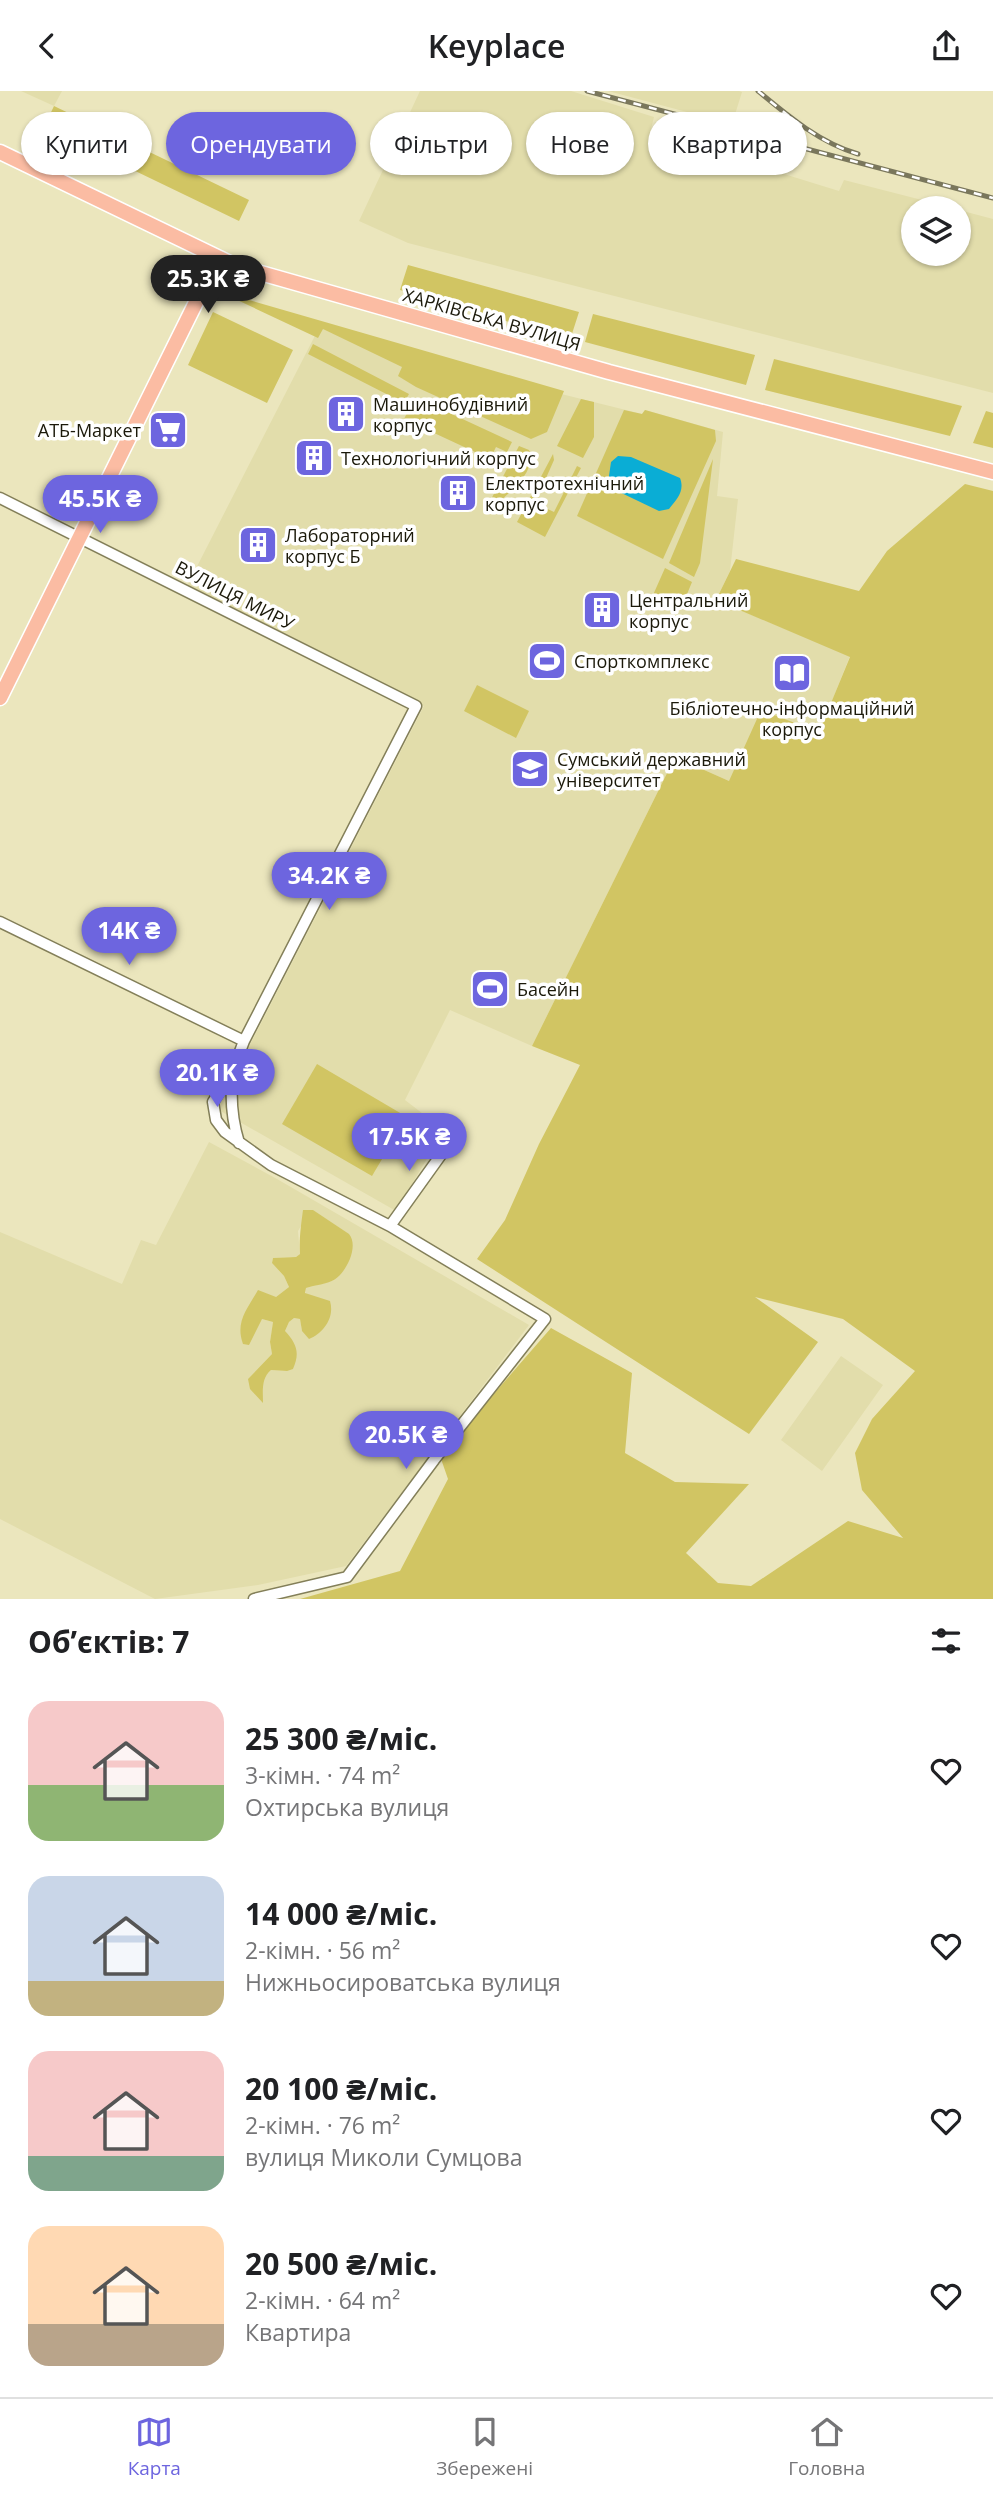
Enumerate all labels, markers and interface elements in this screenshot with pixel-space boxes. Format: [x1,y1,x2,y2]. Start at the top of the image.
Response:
text: Keyplace [428,24,565,67]
icon: back [28,27,66,65]
icon: share [927,27,965,65]
chip: Купити [21,112,152,175]
chip: Орендувати [166,112,356,175]
chip: Фільтри [370,112,512,175]
chip: Нове [526,112,634,175]
chip: Квартира [648,112,807,175]
map controls [901,196,971,266]
button: layers [901,196,971,266]
pin: 25.3K ₴ [143,255,273,315]
text: 25.3K ₴ [167,262,249,294]
street label: ХАРКІВСЬКА ВУЛИЦЯ [400,282,584,356]
place label: Машинобудівний корпус [373,392,528,437]
building icon: Машинобудівний корпус [325,393,367,435]
supermarket icon: АТБ-Маркет [147,409,189,451]
place label: АТБ-Маркет [38,418,142,442]
building icon: Технологічний корпус [293,437,335,479]
place label: Технологічний корпус [341,446,536,470]
place label: Електротехнічний корпус [485,471,644,516]
building icon: Електротехнічний корпус [437,472,479,514]
pin: 45.5K ₴ [35,475,165,535]
text: 45.5K ₴ [59,482,141,514]
place label: Лабораторний корпус Б [285,523,415,568]
building icon: Лабораторний корпус Б [237,524,279,566]
street label: ВУЛИЦЯ МИРУ [172,555,299,636]
place label: Центральний корпус [629,588,748,633]
building icon: Центральний корпус [581,589,623,631]
sports icon: Спорткомплекс [526,640,568,682]
place label: Спорткомплекс [574,649,710,673]
library icon: Бібліотечно-інформаційний корпус [771,652,813,694]
place label: Бібліотечно-інформаційний корпус [670,696,914,741]
place label: Сумський державний університет [557,747,746,792]
school or university icon: Сумський державний університет [509,748,551,790]
pin: 34.2K ₴ [264,853,394,912]
text: 34.2K ₴ [288,859,370,891]
pin: 14K ₴ [80,907,178,967]
text: 14K ₴ [98,914,160,946]
sports icon: Басейн [469,968,511,1010]
place label: Басейн [517,977,580,1001]
pin: 20.1K ₴ [152,1049,282,1109]
text: 20.1K ₴ [176,1056,258,1088]
pin: 17.5K ₴ [344,1114,474,1173]
text: 17.5K ₴ [368,1120,450,1152]
pin: 20.5K ₴ [341,1411,471,1471]
text: 20.5K ₴ [365,1418,447,1450]
text: Об’єктів: 7 [28,1621,189,1662]
icon: filters [927,1622,965,1660]
text: 25 300 ₴/міс. [245,1718,437,1759]
icon: home [84,1729,168,1813]
icon: heart [927,1752,965,1790]
text: 3-кімн. · 74 m² [245,1759,400,1791]
text: Охтирська вулиця [245,1791,449,1823]
text: 14 000 ₴/міс. [245,1893,437,1934]
icon: home [84,1904,168,1988]
icon: heart [927,1927,965,1965]
text: 2-кімн. · 56 m² [245,1934,400,1966]
text: Нижньосироватська вулиця [245,1966,561,1998]
text: 20 100 ₴/міс. [245,2068,437,2109]
icon: home [84,2079,168,2163]
icon: heart [927,2102,965,2140]
text: 2-кімн. · 76 m² [245,2109,400,2141]
text: вулиця Миколи Сумцова [245,2141,523,2173]
text: 20 500 ₴/міс. [245,2243,437,2284]
icon: home [84,2254,168,2338]
icon: heart [927,2277,965,2315]
text: 2-кімн. · 64 m² [245,2284,400,2316]
text: Квартира [245,2316,351,2348]
tab: Карта [128,2413,181,2481]
tab: Збережені [436,2413,533,2481]
tab: Головна [788,2413,865,2481]

